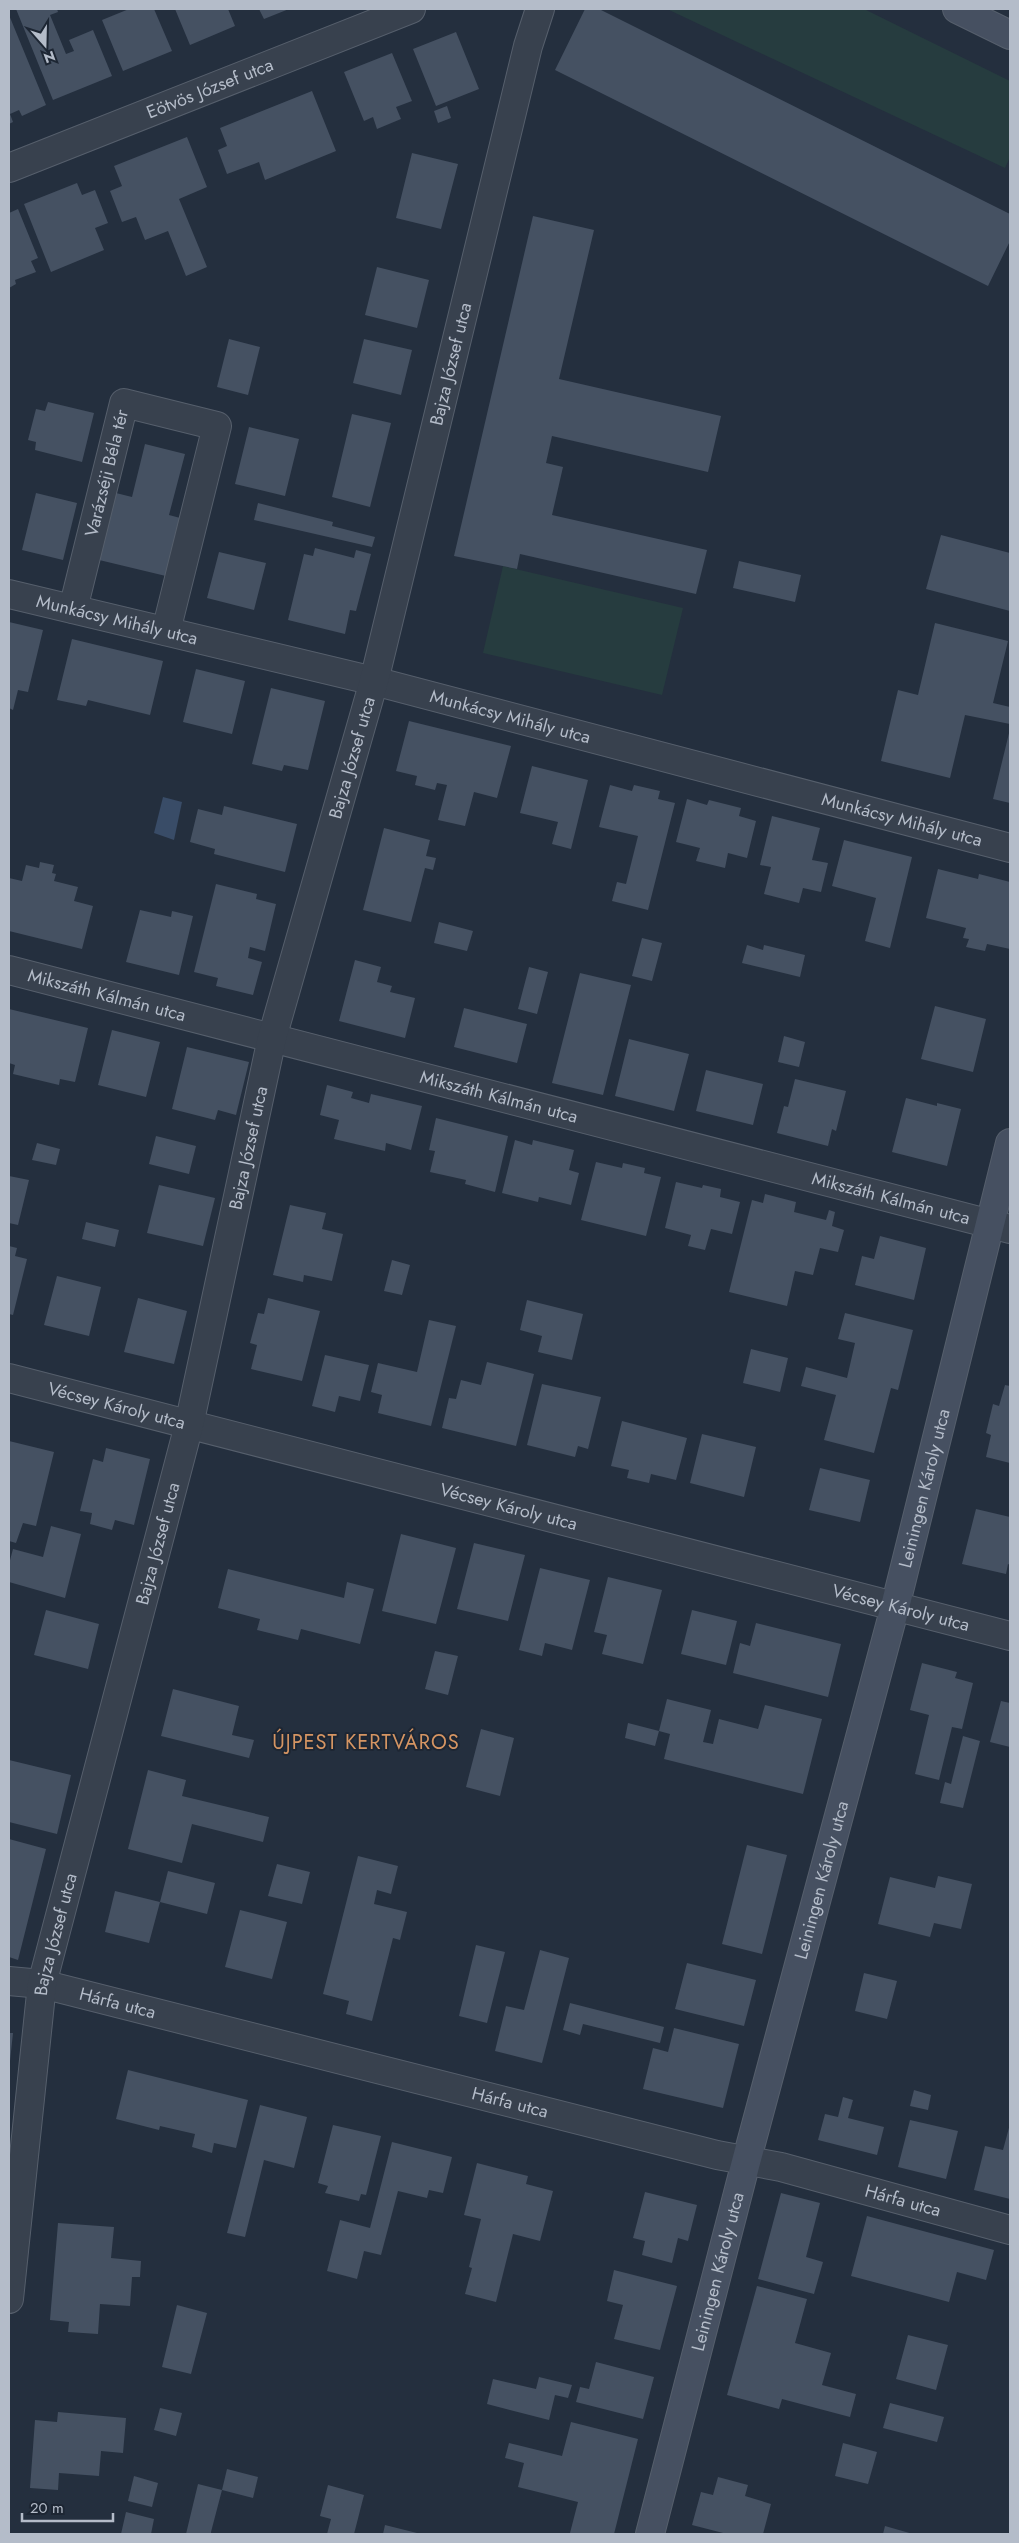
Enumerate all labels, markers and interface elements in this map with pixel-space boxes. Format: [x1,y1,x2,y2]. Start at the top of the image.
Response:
north arrow [20,20,70,70]
text: N [41,46,58,69]
street label: Eötvös József utca [143,52,277,125]
street label: Bajza József utca [423,300,478,428]
street label: Varázséji Béla tér [78,406,135,540]
street label: Munkácsy Mihály utca [34,588,200,652]
street label: Munkácsy Mihály utca [427,683,593,750]
street label: Bajza József utca [322,694,382,822]
street label: Munkácsy Mihály utca [819,786,985,853]
street label: Mikszáth Kálmán utca [25,962,189,1028]
street label: Mikszáth Kálmán utca [417,1064,581,1130]
street label: Bajza József utca [222,1084,274,1212]
street label: Mikszáth Kálmán utca [809,1165,973,1231]
street label: Vécsey Károly utca [45,1376,188,1436]
street label: Leiningen Károly utca [892,1406,957,1571]
street label: Vécsey Károly utca [437,1477,580,1537]
street label: Bajza József utca [129,1479,186,1608]
street label: Vécsey Károly utca [829,1578,972,1638]
district label: ÚJPEST KERTVÁROS [272,1728,460,1757]
street label: Leiningen Károly utca [788,1798,855,1962]
street label: Bajza József utca [28,1870,84,1997]
street label: Hárfa utca [76,1981,159,2025]
street label: Hárfa utca [469,2080,551,2125]
street label: Hárfa utca [862,2178,944,2223]
street label: Leiningen Károly utca [685,2189,751,2354]
scale bar [22,2490,114,2522]
text: 20 m [30,2497,64,2519]

